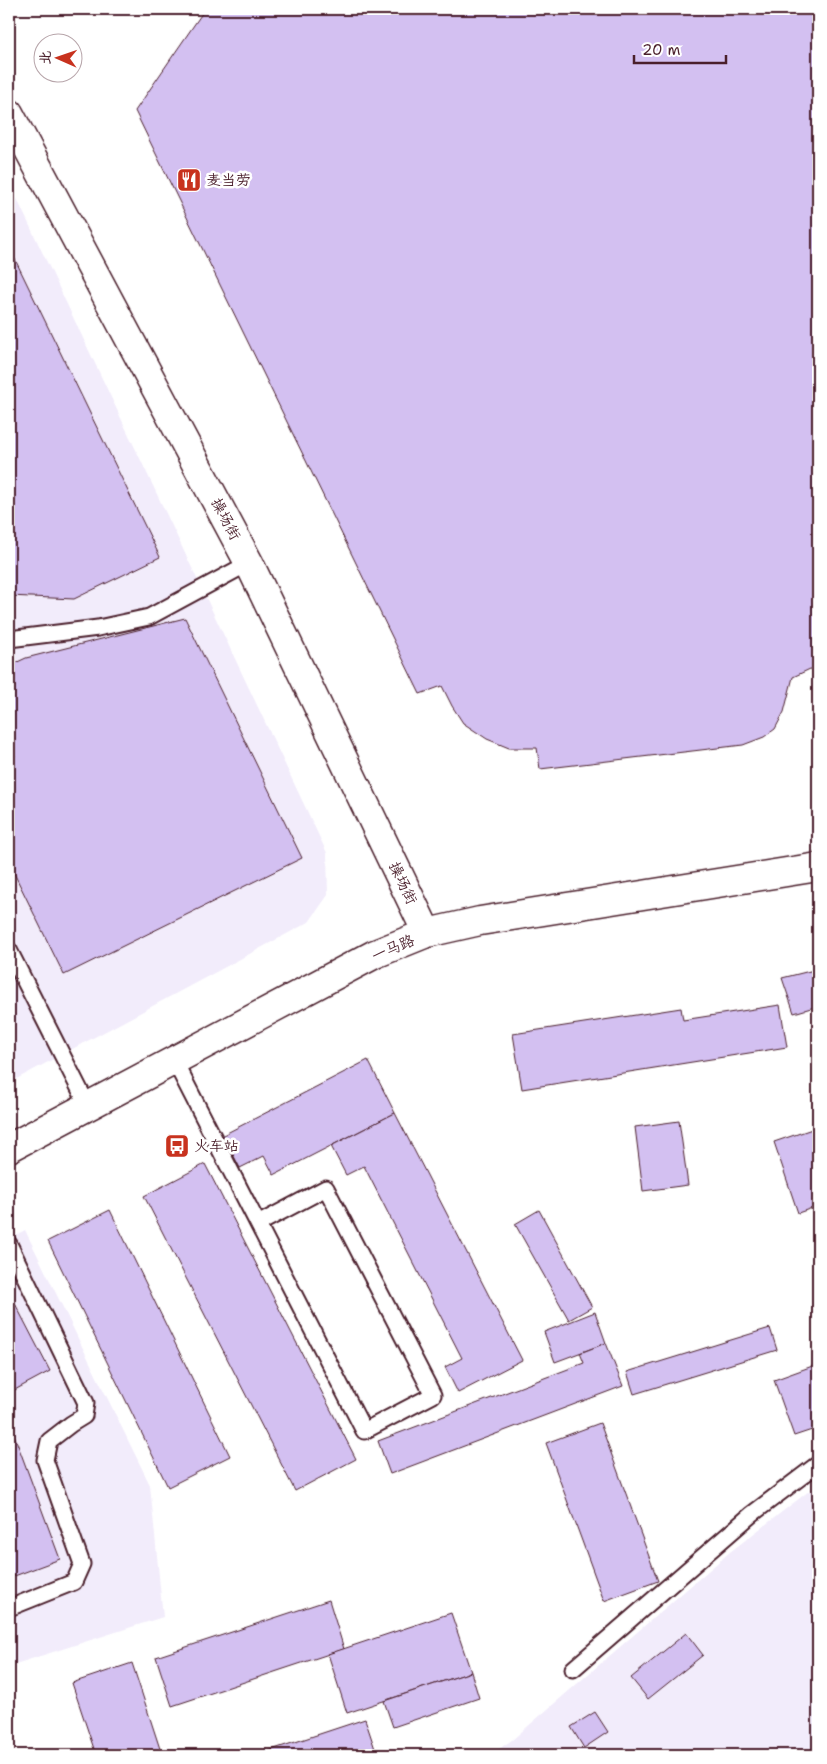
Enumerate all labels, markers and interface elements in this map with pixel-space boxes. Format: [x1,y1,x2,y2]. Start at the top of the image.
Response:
north arrow [32,32,82,82]
scale bar [634,32,727,64]
text: 20 m [642,40,681,60]
text: 北 [36,50,54,65]
restaurant icon: 麦当劳 [176,167,202,193]
place label: 麦当劳 [206,170,251,190]
street label: 操场街 [207,494,245,544]
street label: 操场街 [384,858,422,908]
street label: 一马路 [368,930,418,966]
bus stop icon: 火车站 [164,1133,190,1159]
place label: 火车站 [194,1136,239,1156]

